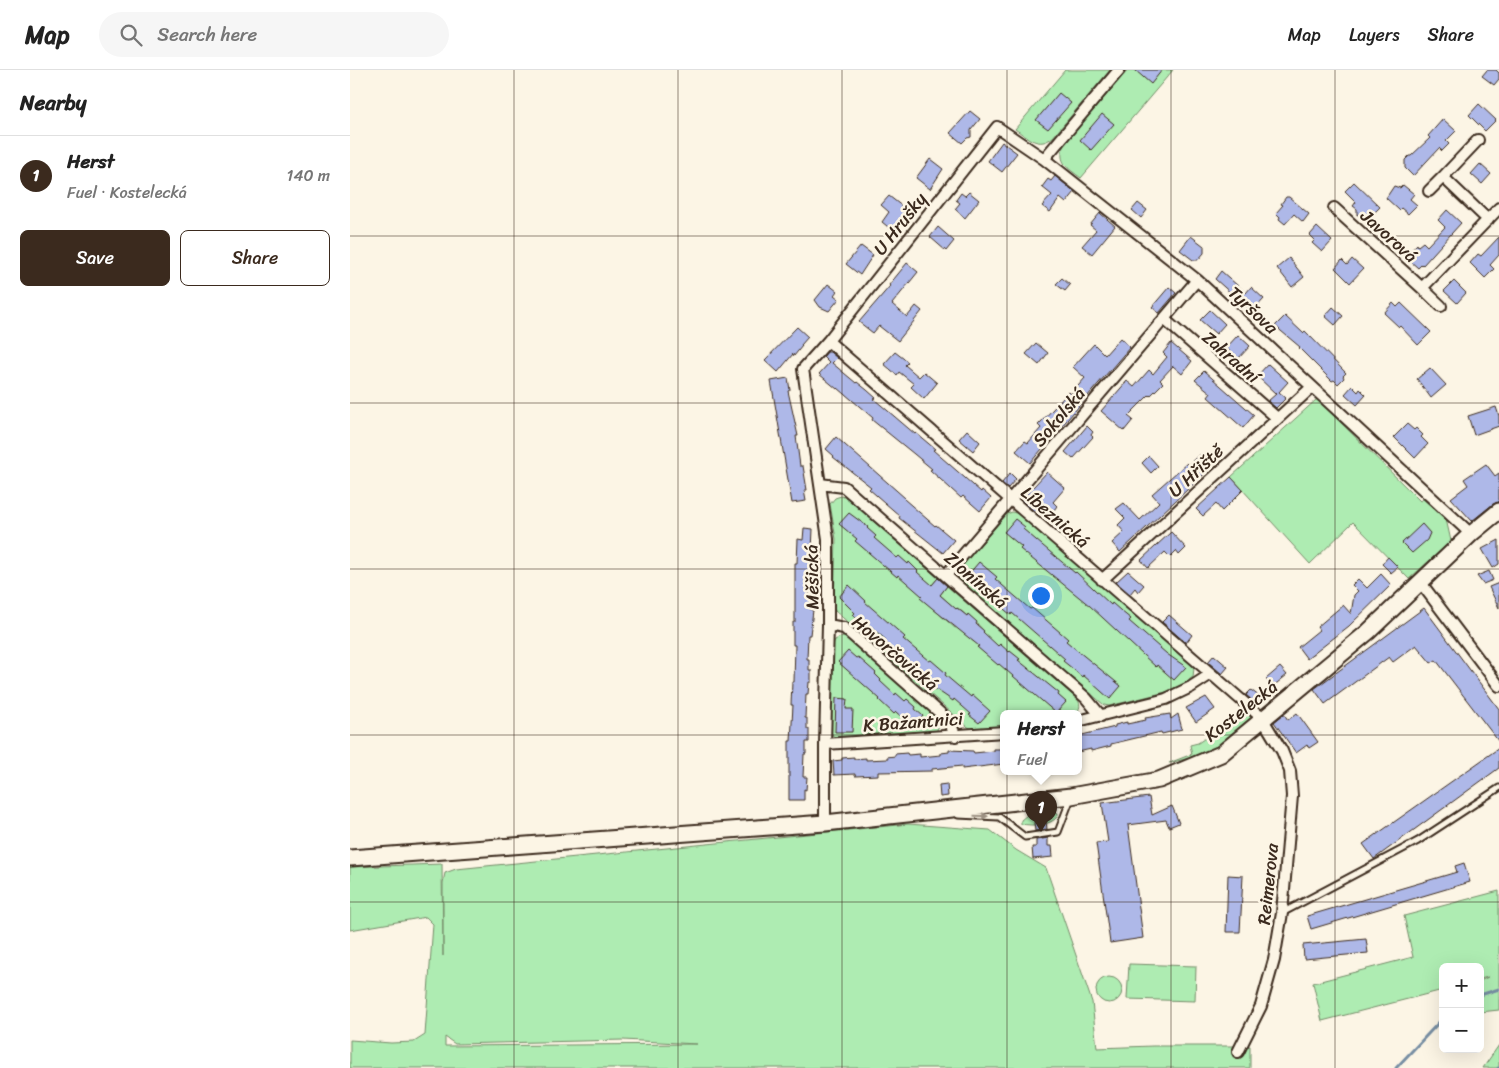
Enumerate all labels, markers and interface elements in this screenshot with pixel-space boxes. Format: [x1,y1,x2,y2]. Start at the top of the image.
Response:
search box [99,12,449,57]
text: Map [25,14,69,56]
text: Search here [157,18,257,51]
text: Map [1288,19,1321,51]
text: Layers [1349,19,1400,51]
text: Share [1428,19,1474,51]
icon: search [117,21,145,49]
text: Nearby [20,84,86,122]
text: Herst [67,145,114,178]
text: 1 [33,161,39,190]
text: 140 m [287,161,330,190]
text: Fuel · Kostelecká [67,178,187,207]
street label: U Hrušky [865,185,936,263]
street label: Javorová [1352,200,1425,271]
button: Save [20,230,170,286]
button: Share [180,230,330,286]
street label: Tyršova [1220,278,1287,343]
street label: Zahradní [1195,322,1269,393]
street label: Sokolská [1024,380,1094,454]
street label: U Hřiště [1161,435,1233,506]
street label: Líbeznická [1013,478,1097,556]
street label: Zlonínská [937,543,1015,617]
street label: Měšická [795,544,829,610]
your location [1028,583,1054,609]
street label: Hovorčovická [844,607,946,699]
street label: Kostelecká [1197,672,1285,750]
street label: K Bažantnici [862,702,965,741]
popup [1000,710,1082,775]
text: Herst [1017,712,1065,745]
text: Fuel [1017,745,1047,774]
pin: 1 [1025,791,1057,832]
one-way arrow [973,812,989,820]
street label: Reimerova [1248,841,1288,926]
map controls [1439,963,1484,1053]
button: + [1439,963,1484,1008]
button: − [1439,1008,1484,1053]

